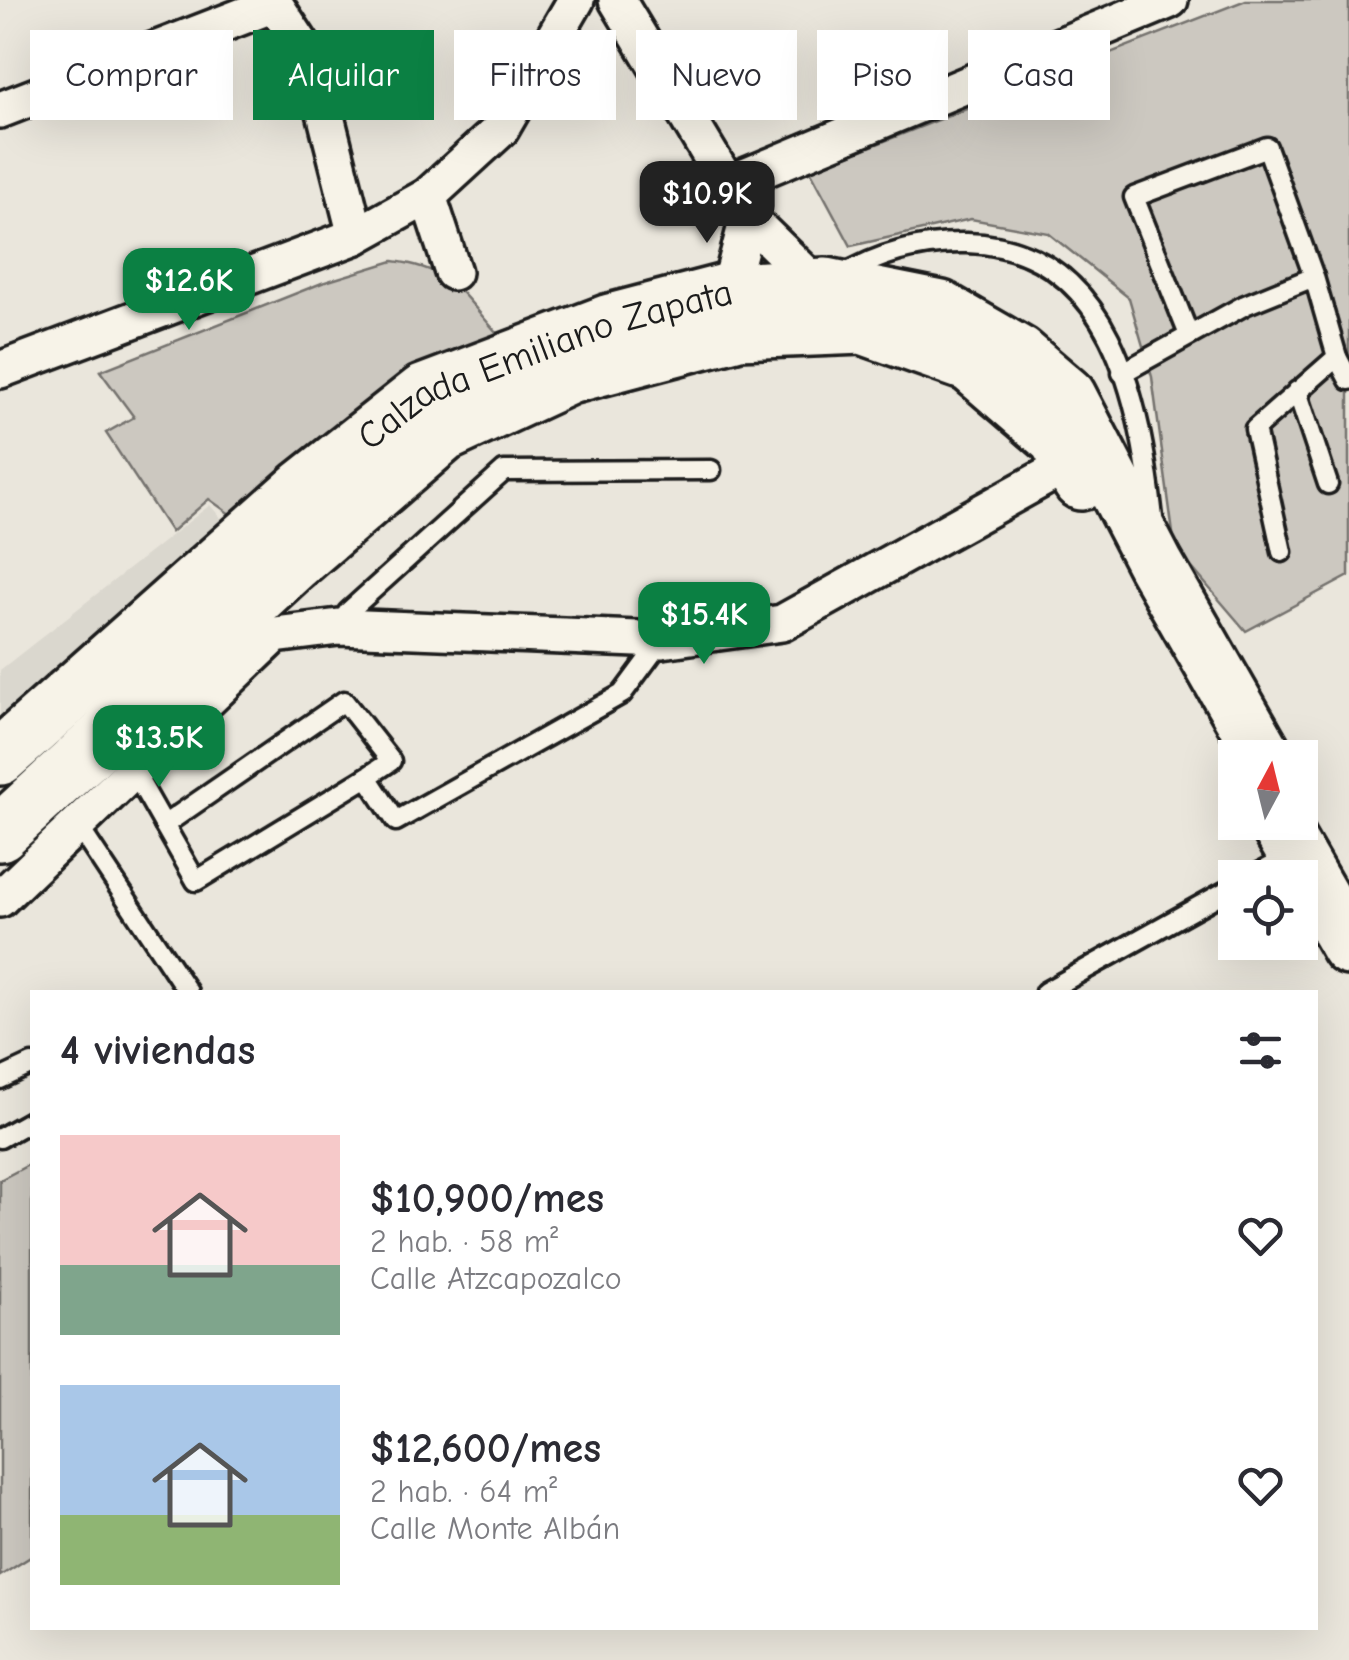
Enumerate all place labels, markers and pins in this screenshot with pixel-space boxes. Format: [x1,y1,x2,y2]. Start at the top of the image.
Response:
pin: $10.9K [626,161,788,246]
pin: $12.6K [108,248,270,333]
pin: $15.4K [623,582,785,667]
pin: $13.5K [78,705,240,790]

